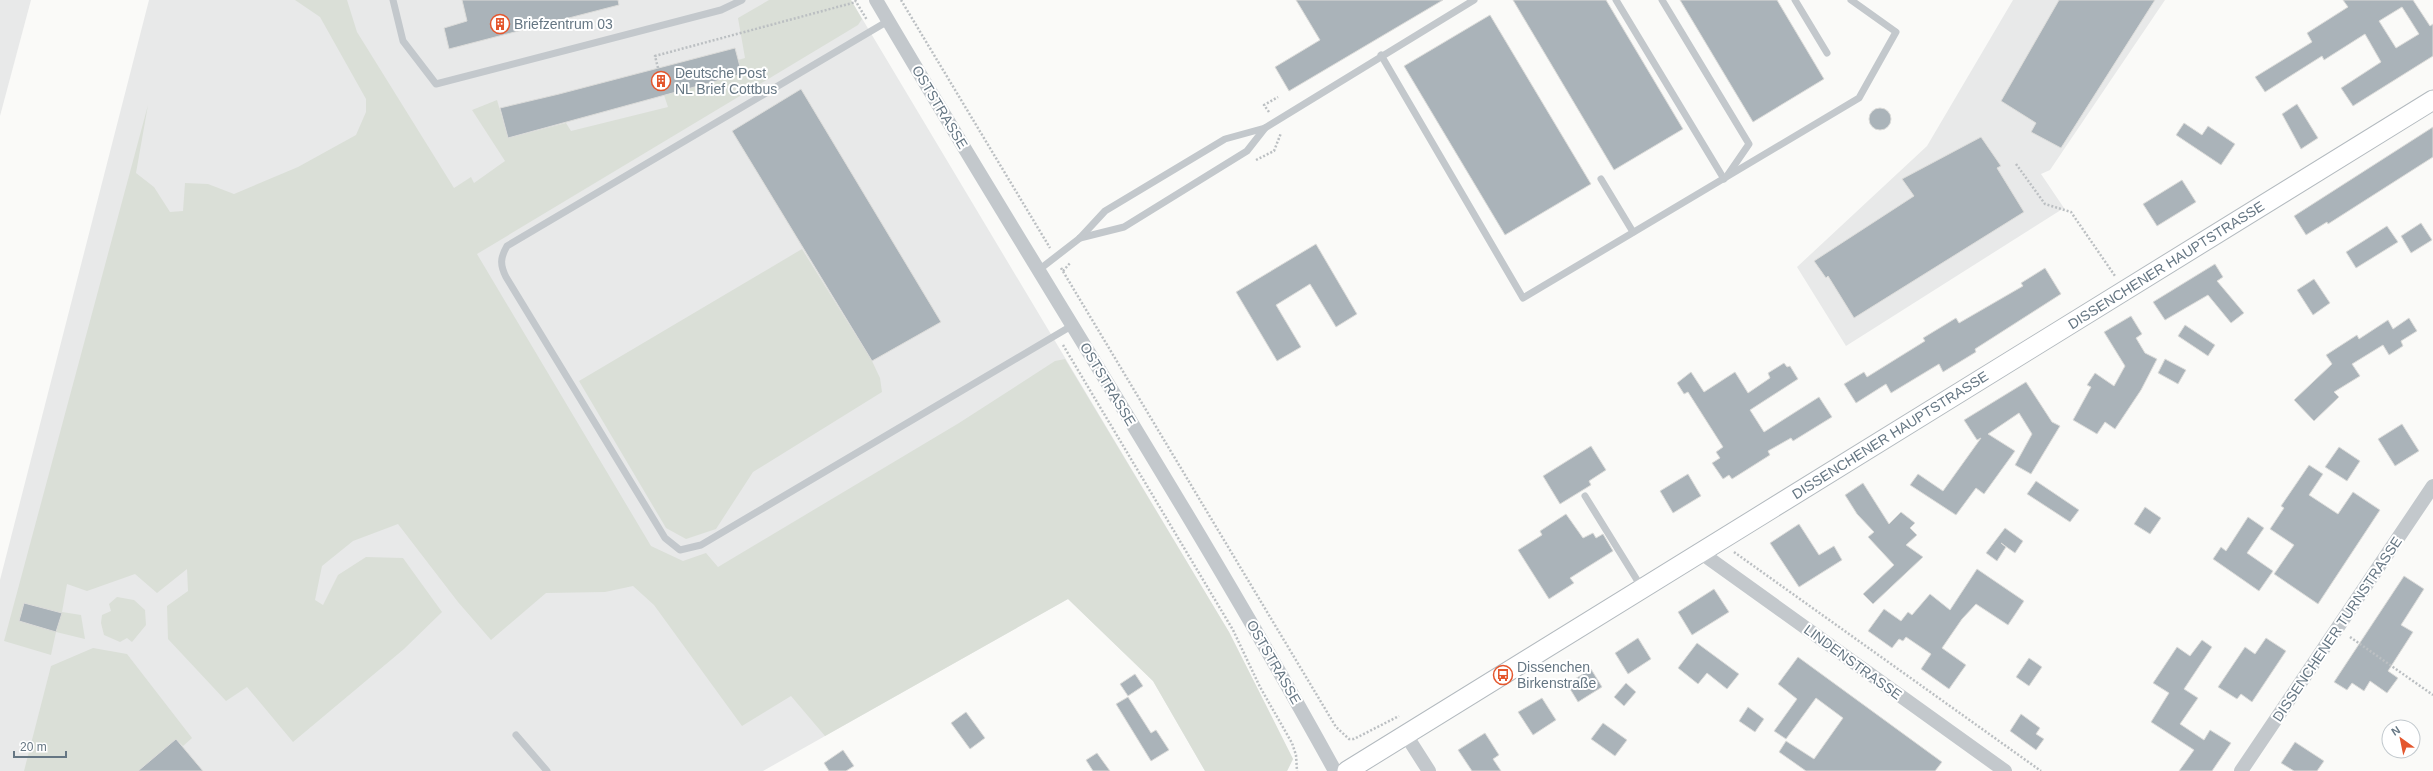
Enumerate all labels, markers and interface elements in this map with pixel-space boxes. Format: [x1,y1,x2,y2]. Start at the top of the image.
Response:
building icon: Briefzentrum 03 [489,13,511,35]
place label: Briefzentrum 03 [514,16,613,32]
street label: OSTSTRASSE [909,63,971,151]
place label: Deutsche Post NL Brief Cottbus [675,65,777,97]
building icon: Deutsche Post NL Brief Cottbus [650,70,672,92]
street label: DISSENCHENER HAUPTSTRASSE [2065,198,2267,332]
street label: OSTSTRASSE [1077,340,1139,428]
street label: DISSENCHENER HAUPTSTRASSE [1789,368,1991,502]
street label: DISSENCHENER TURNSTRASSE [2269,534,2405,724]
street label: OSTSTRASSE [1244,617,1304,707]
street label: LINDENSTRASSE [1801,621,1905,703]
place label: Dissenchen Birkenstraße [1517,659,1597,691]
bus stop icon: Dissenchen Birkenstraße [1492,664,1514,686]
north arrow [2381,719,2421,759]
text: N [2389,723,2402,738]
scale bar [14,733,66,759]
text: 20 m [20,740,47,754]

